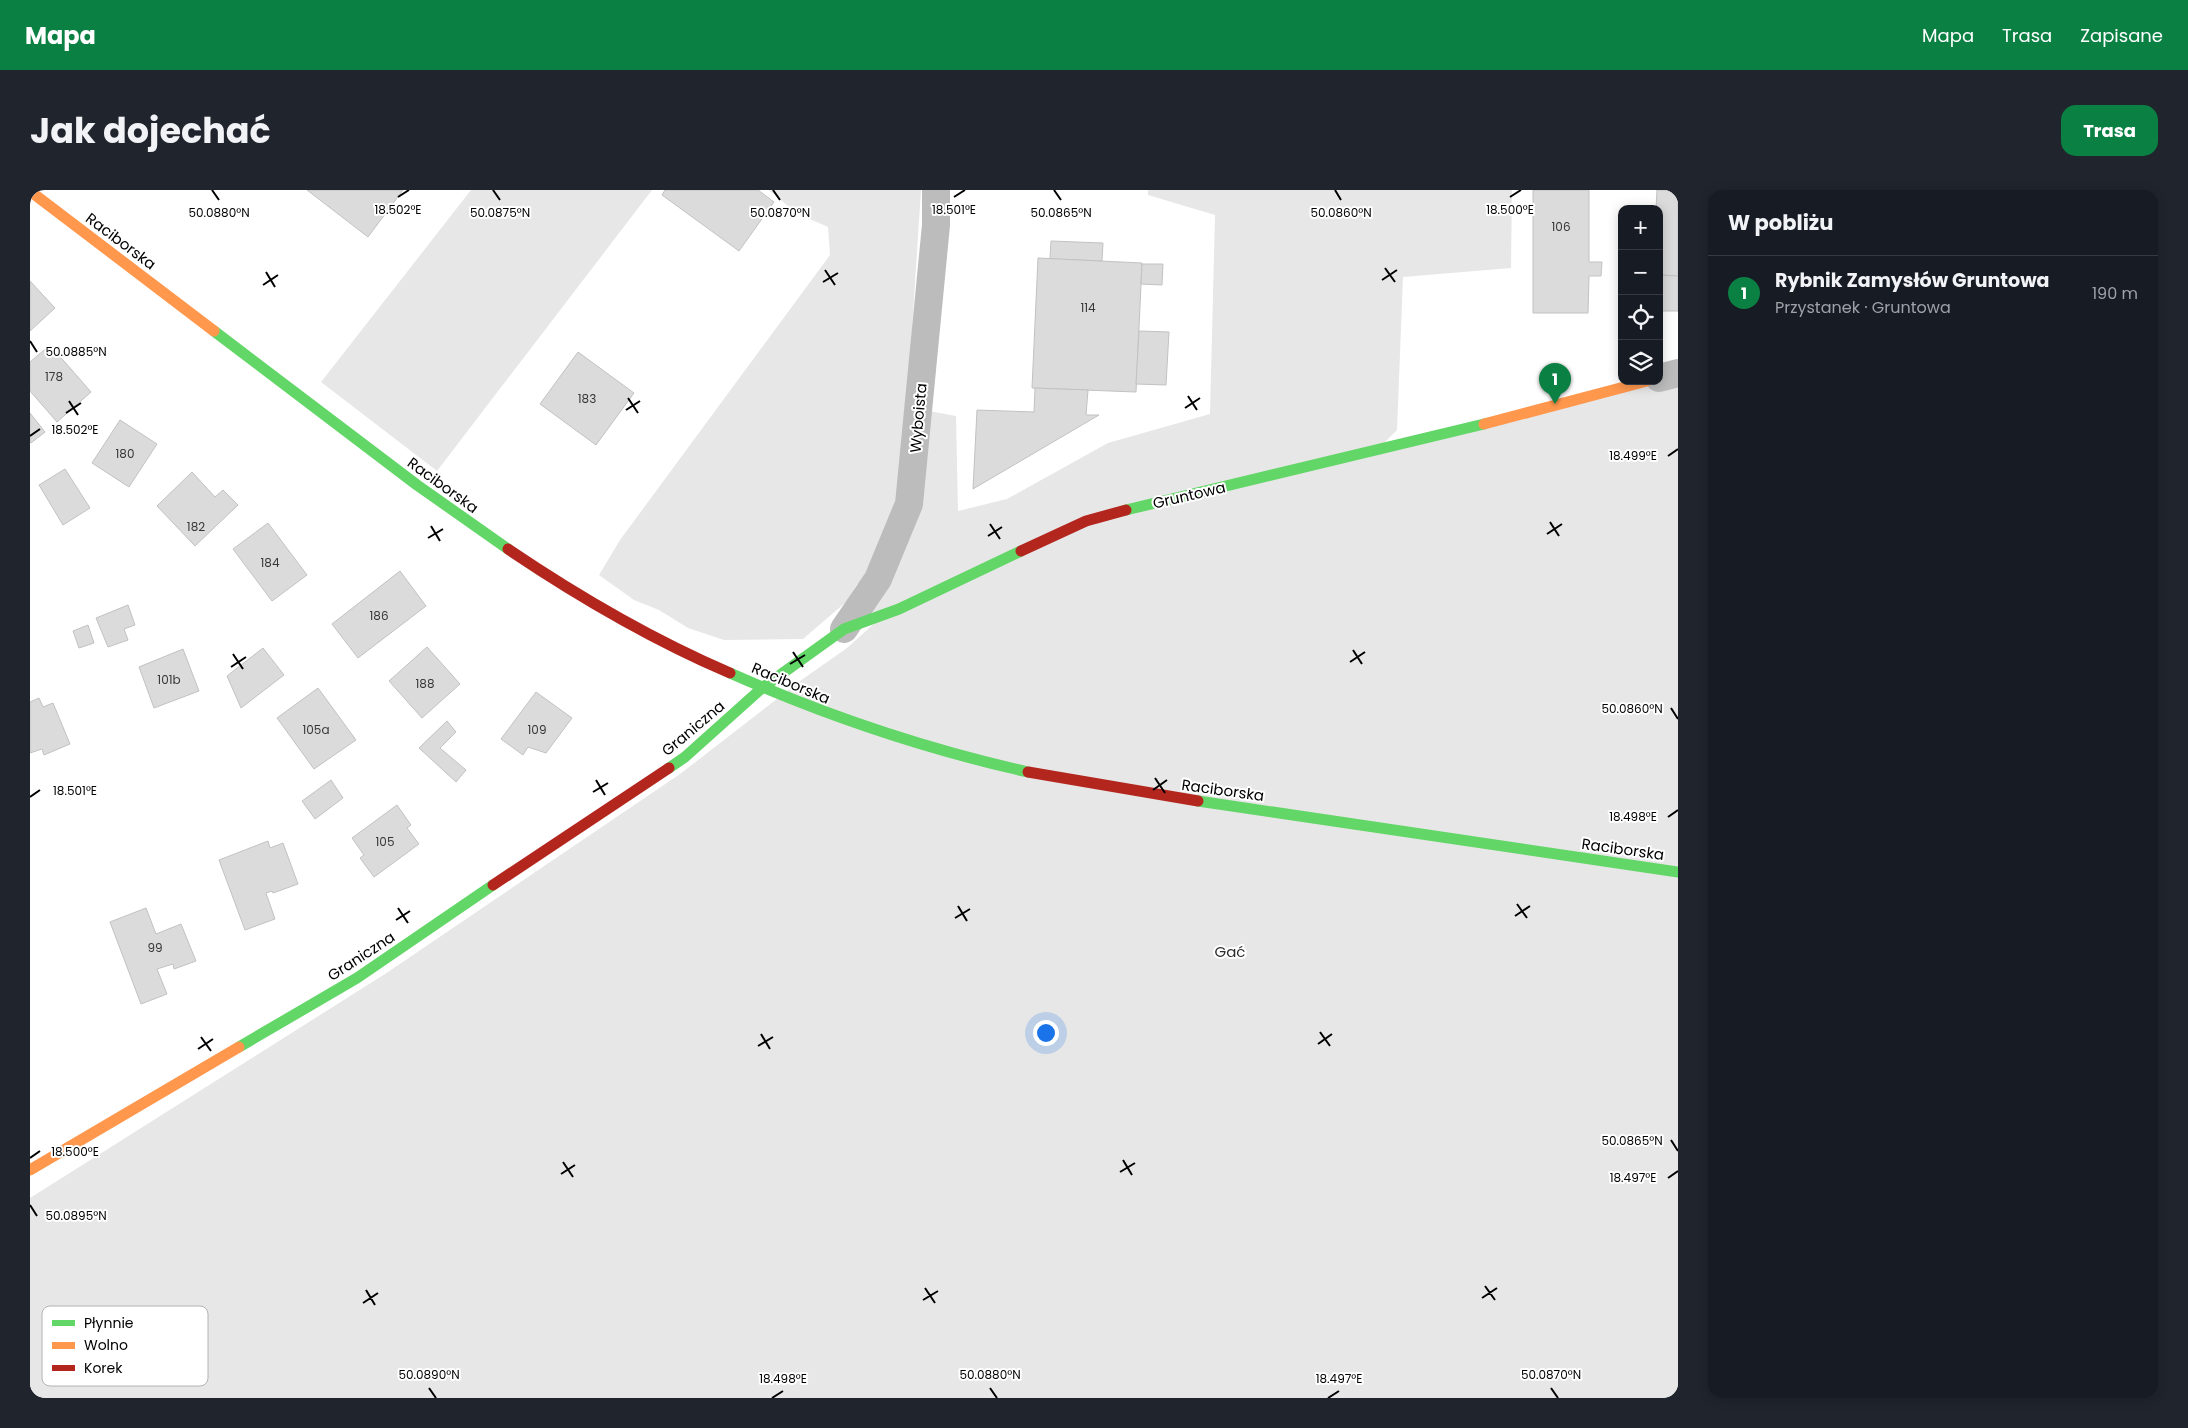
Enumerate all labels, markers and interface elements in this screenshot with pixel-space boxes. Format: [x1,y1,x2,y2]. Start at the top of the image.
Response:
text: Mapa [25,19,96,52]
text: Mapa [1922,23,1974,48]
text: Trasa [2002,23,2052,48]
text: Zapisane [2080,23,2163,48]
button: Trasa [2061,105,2158,156]
text: Jak dojechać [30,106,271,155]
text: 18.502°E [375,201,421,218]
text: 18.501°E [932,201,976,218]
text: 18.500°E [1486,201,1534,218]
text: 50.0880°N [188,204,250,221]
text: 50.0875°N [470,204,530,221]
text: 50.0870°N [750,204,810,221]
text: 50.0865°N [1030,204,1092,221]
text: 50.0860°N [1310,204,1372,221]
map controls [1618,205,1663,385]
button: + [1618,205,1663,250]
street label: Raciborska [82,208,160,274]
text: W pobliżu [1728,208,1833,237]
house number: 106 [1552,218,1571,235]
button: − [1618,250,1663,295]
text: Rybnik Zamysłów Gruntowa [1775,267,2050,294]
text: 1 [1741,282,1747,305]
text: 190 m [2092,282,2138,305]
button: locate [1618,295,1663,340]
text: Przystanek · Gruntowa [1775,296,1951,319]
house number: 114 [1080,299,1096,316]
button: layers [1618,340,1663,385]
text: 50.0885°N [45,343,107,360]
pin: 1 [1539,363,1571,404]
house number: 178 [45,368,63,385]
street label: Wyboista [904,382,932,454]
house number: 183 [578,390,596,407]
text: 18.502°E [52,421,98,438]
house number: 180 [116,445,134,462]
text: 18.499°E [1609,447,1657,464]
street label: Raciborska [403,452,483,518]
street label: Gruntowa [1151,476,1227,514]
house number: 182 [187,518,205,535]
house number: 184 [261,554,280,571]
house number: 186 [369,607,389,624]
street label: Raciborska [749,657,833,709]
house number: 101b [157,671,181,688]
house number: 188 [416,675,434,692]
street label: Graniczna [657,695,729,761]
text: 50.0860°N [1601,700,1663,717]
house number: 105a [302,721,330,738]
house number: 109 [528,721,546,738]
street label: Raciborska [1180,774,1266,806]
text: 18.501°E [53,782,97,799]
text: 18.498°E [1609,808,1657,825]
house number: 105 [376,833,394,850]
street label: Raciborska [1580,833,1666,865]
street label: Graniczna [323,926,399,986]
house number: 99 [147,939,163,956]
park label: Gać [1215,941,1245,962]
your location [1033,1020,1059,1046]
text: 50.0865°N [1601,1132,1663,1149]
text: 18.500°E [51,1143,99,1160]
text: 18.497°E [1610,1169,1656,1186]
text: 50.0895°N [45,1207,107,1224]
legend [42,1306,208,1386]
text: Płynnie [84,1313,134,1333]
text: Wolno [84,1335,128,1355]
text: Korek [84,1358,123,1378]
text: 50.0890°N [398,1366,460,1383]
text: 50.0880°N [959,1366,1021,1383]
text: 50.0870°N [1521,1366,1581,1383]
text: 18.498°E [759,1370,807,1387]
text: 18.497°E [1316,1370,1362,1387]

